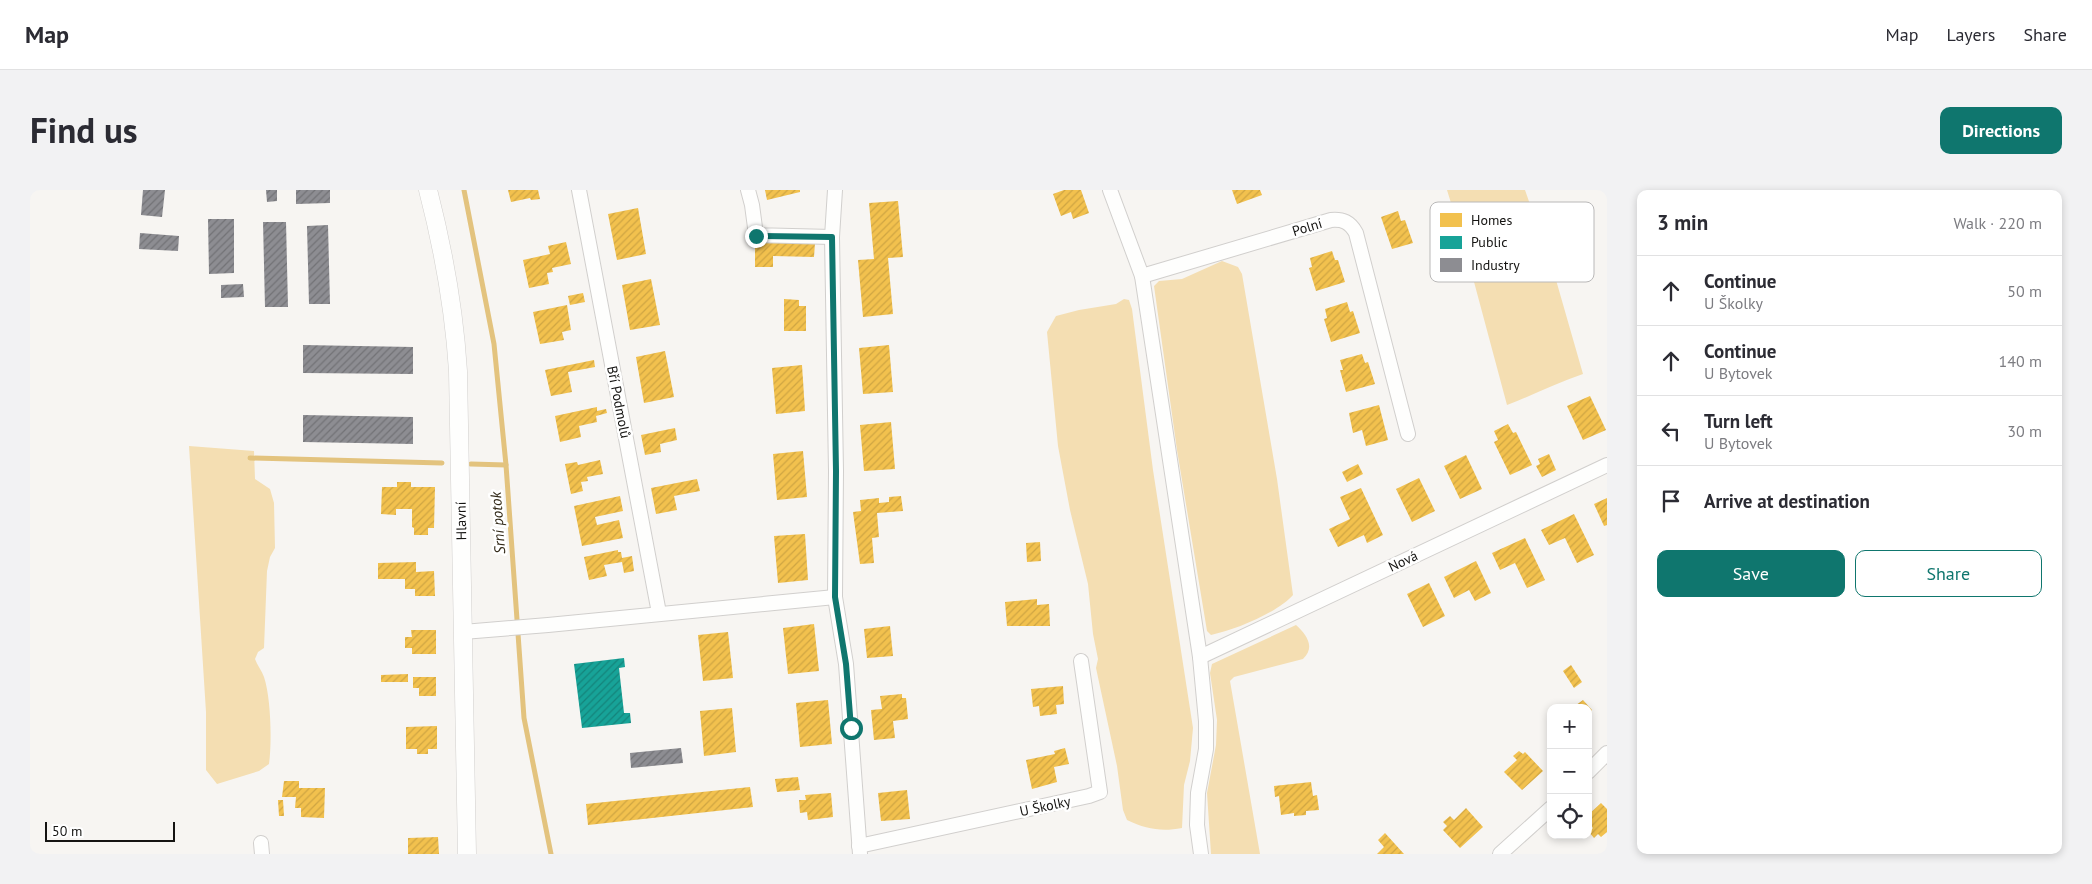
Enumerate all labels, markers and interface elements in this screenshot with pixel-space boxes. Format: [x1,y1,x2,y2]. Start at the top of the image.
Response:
text: Map [25,19,69,50]
text: Map [1886,23,1918,46]
text: Layers [1946,23,1995,46]
text: Share [2023,23,2067,46]
text: Find us [30,107,138,153]
button: Directions [1940,107,2062,154]
legend [1430,202,1594,282]
text: 3 min [1657,209,1708,236]
text: Homes [1471,211,1512,229]
text: Walk · 220 m [1953,213,2042,233]
street label: Polní [1290,214,1324,240]
route end [745,225,768,248]
text: Public [1471,233,1508,251]
text: Industry [1471,256,1520,274]
text: Continue [1704,269,1776,293]
icon: ahead [1657,277,1685,305]
text: 50 m [2007,281,2042,301]
text: U Školky [1704,293,1763,313]
text: Continue [1704,339,1776,363]
icon: ahead [1657,347,1685,375]
text: 140 m [1999,351,2042,371]
text: U Bytovek [1704,363,1772,383]
street label: Bří Podmolů [603,364,635,440]
text: Turn left [1704,409,1773,433]
icon: left [1657,417,1685,445]
text: 30 m [2007,421,2042,441]
text: U Bytovek [1704,433,1772,453]
icon: arrive [1657,487,1685,515]
text: Arrive at destination [1704,489,1870,513]
water label: Srní potok [486,490,509,555]
street label: Hlavní [452,501,470,540]
street label: Nová [1385,546,1421,576]
button: Save [1657,550,1845,597]
button: Share [1855,550,2042,597]
map controls [1547,704,1592,839]
button: + [1547,704,1592,749]
route start [840,717,863,740]
button: − [1547,749,1592,794]
street label: U Školky [1018,792,1073,820]
button: locate [1547,794,1592,839]
scale bar [45,819,175,842]
text: 50 m [52,822,82,840]

